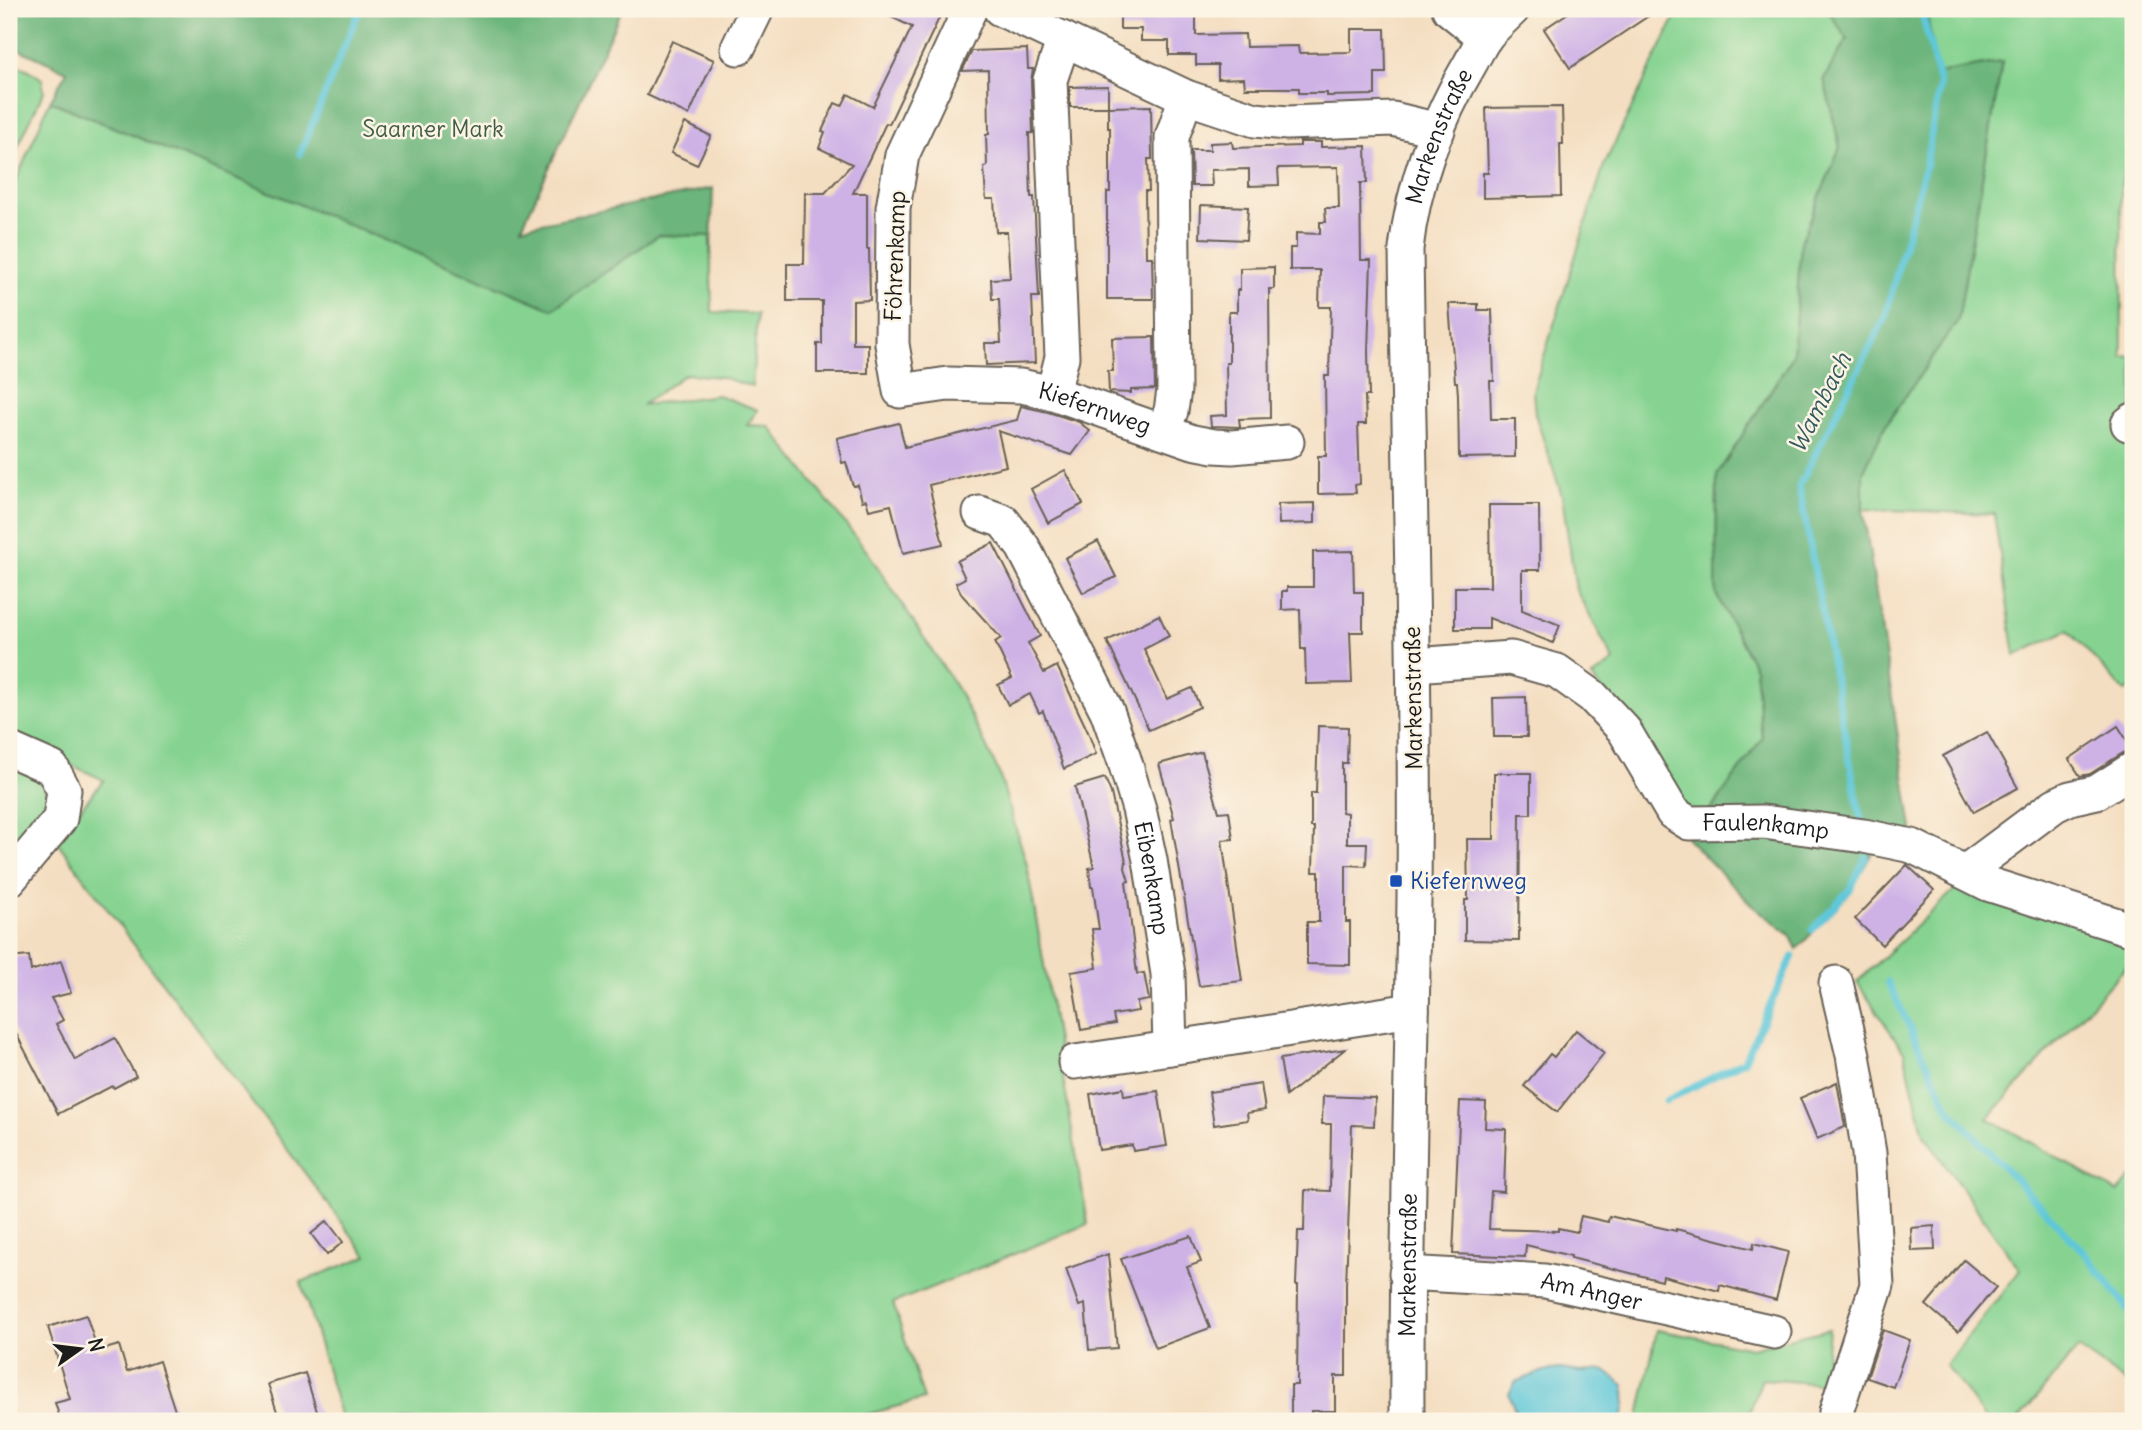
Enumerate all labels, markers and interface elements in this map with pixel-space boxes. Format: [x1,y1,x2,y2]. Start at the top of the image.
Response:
street label: Markenstraße [1399,63,1478,207]
park label: Saarner Mark [362,114,504,143]
street label: Föhrenkamp [878,190,911,322]
water label: Wambach [1781,346,1858,458]
street label: Kiefernweg [1036,375,1155,440]
street label: Markenstraße [1397,626,1428,770]
street label: Faulenkamp [1702,806,1831,845]
street label: Eibenkamp [1128,818,1177,937]
place label: Kiefernweg [1410,866,1527,895]
marker: Kiefernweg [1388,873,1404,889]
street label: Markenstraße [1392,1193,1423,1337]
street label: Am Anger [1538,1266,1646,1316]
north arrow [46,1314,116,1384]
text: N [83,1336,110,1354]

